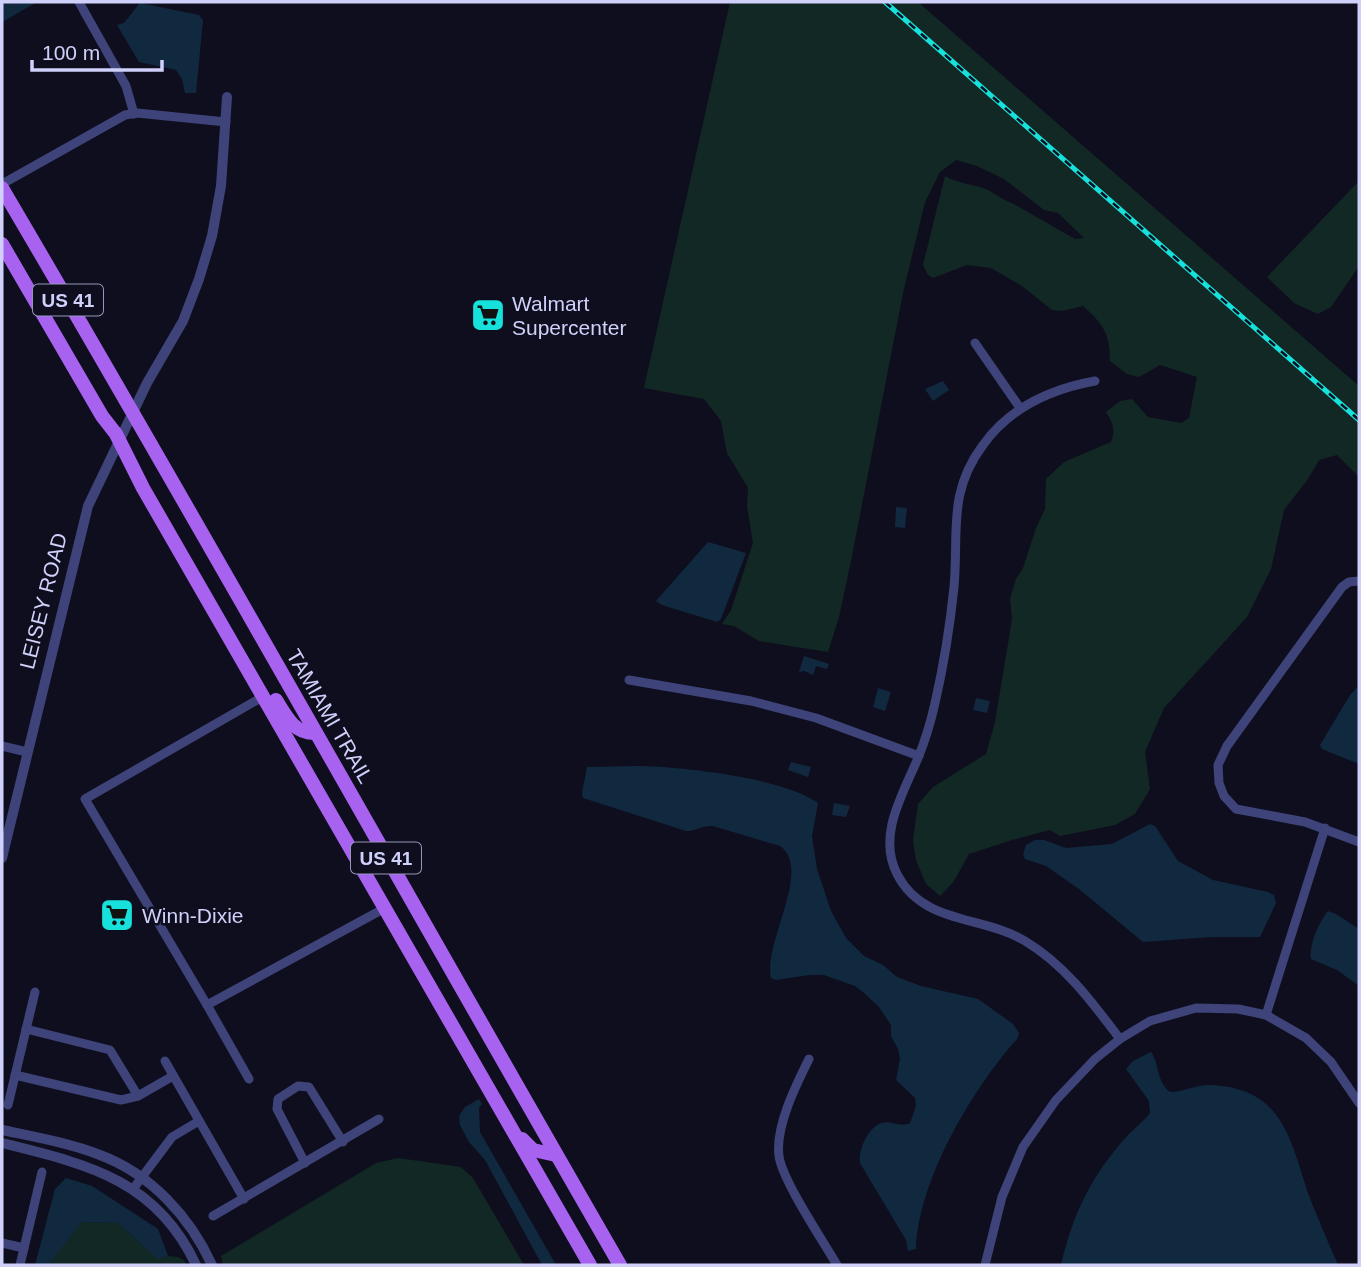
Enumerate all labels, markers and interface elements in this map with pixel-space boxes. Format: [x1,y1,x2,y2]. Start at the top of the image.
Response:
scale bar [32,28,161,72]
text: 100 m [42,41,100,64]
road number: US 41 [33,284,103,316]
place label: Walmart Supercenter [512,292,626,339]
supermarket icon: Walmart Supercenter [469,296,507,334]
street label: LEISEY ROAD [15,530,71,672]
street label: TAMIAMI TRAIL [282,645,378,787]
road number: US 41 [351,842,421,874]
supermarket icon: Winn-Dixie [98,896,136,934]
place label: Winn-Dixie [142,904,244,927]

